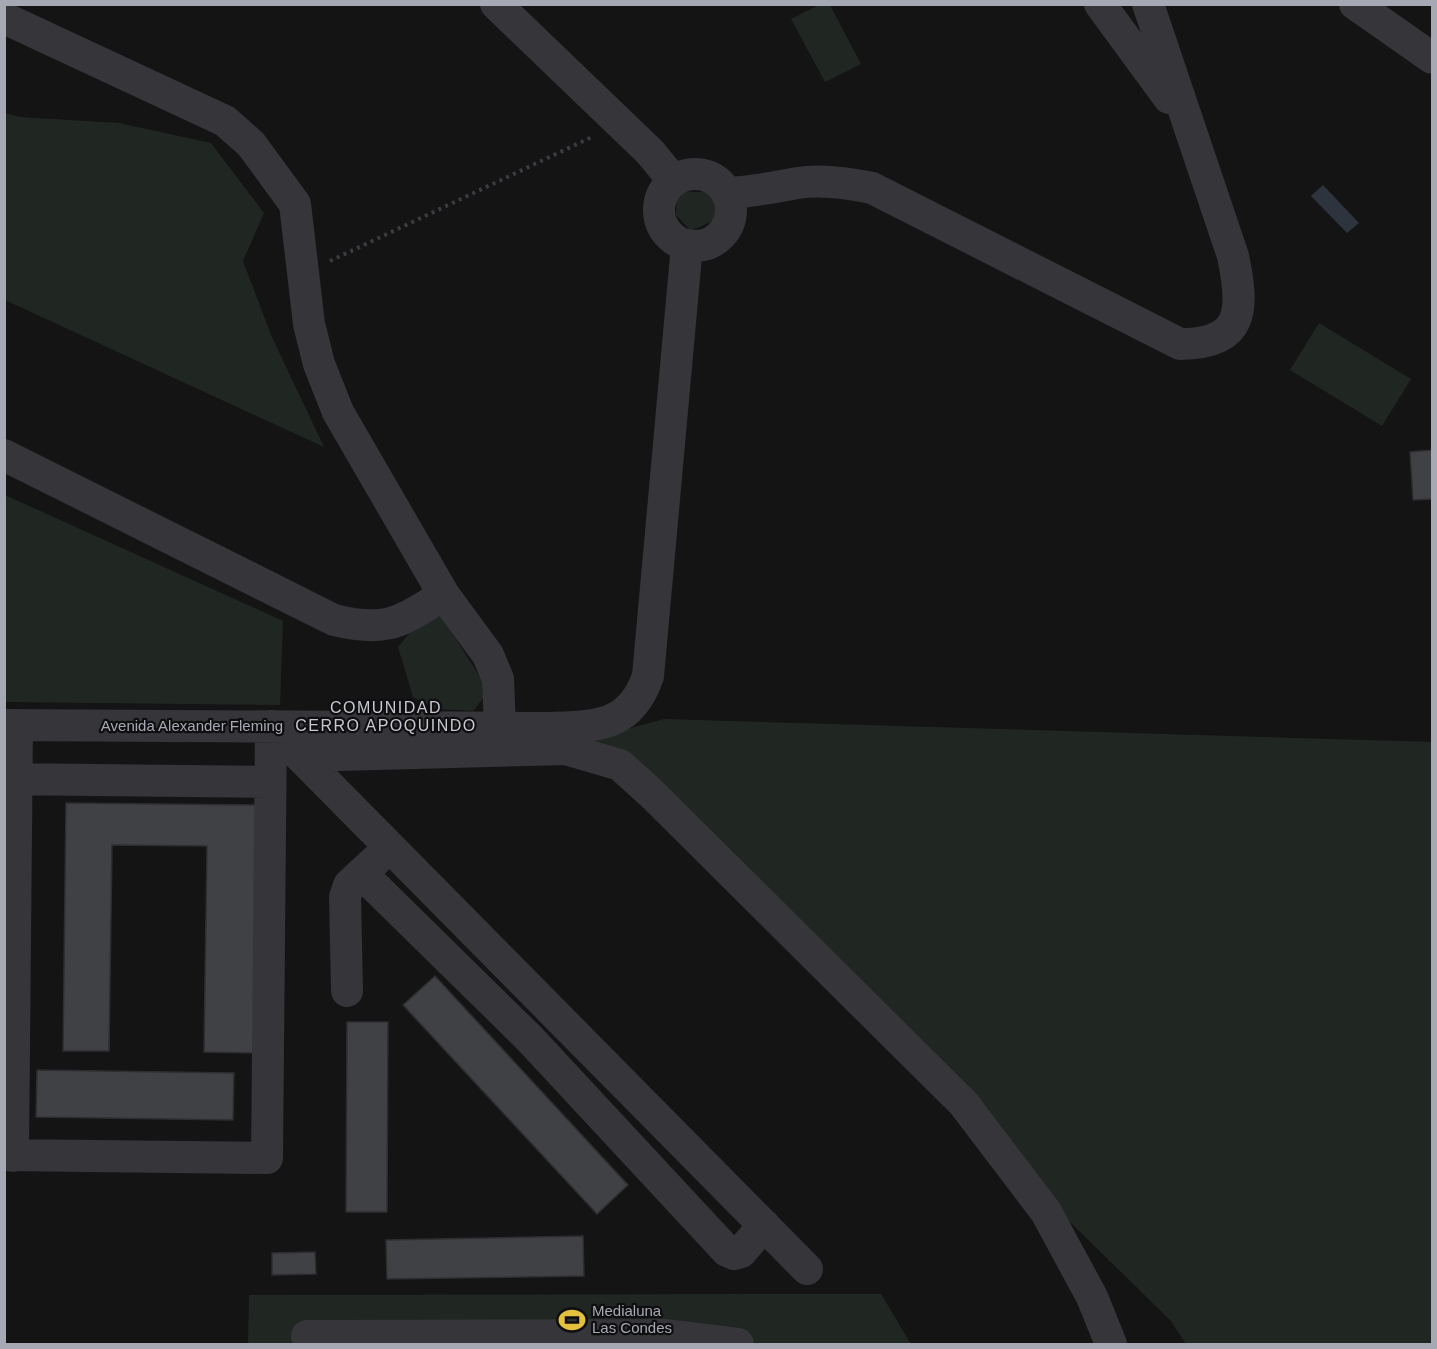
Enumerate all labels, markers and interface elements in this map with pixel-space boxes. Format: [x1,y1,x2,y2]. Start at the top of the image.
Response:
district label: COMUNIDAD CERRO APOQUINDO [295,699,477,734]
street label: Avenida Alexander Fleming [101,717,283,734]
place label: Medialuna Las Condes [592,1302,672,1336]
sports icon: Medialuna Las Condes [557,1305,587,1335]

